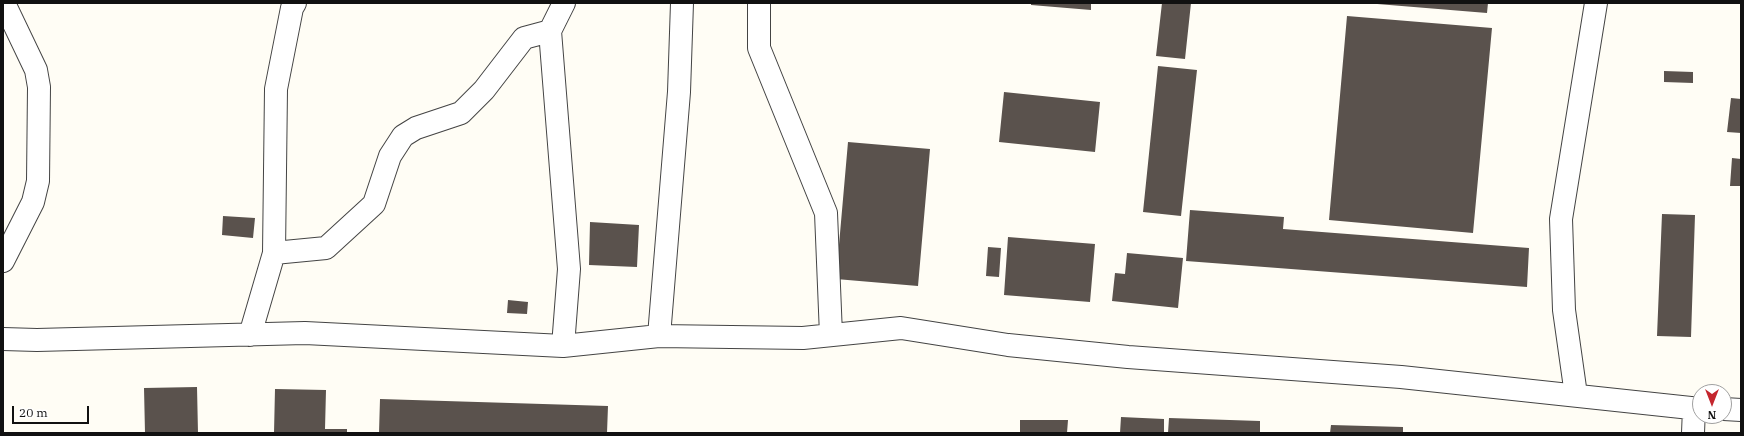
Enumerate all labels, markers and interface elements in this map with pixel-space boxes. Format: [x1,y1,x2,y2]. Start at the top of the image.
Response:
north arrow [1692,384,1732,424]
scale bar [14,398,91,424]
text: 20 m [19,405,48,420]
text: N [1708,408,1716,422]

